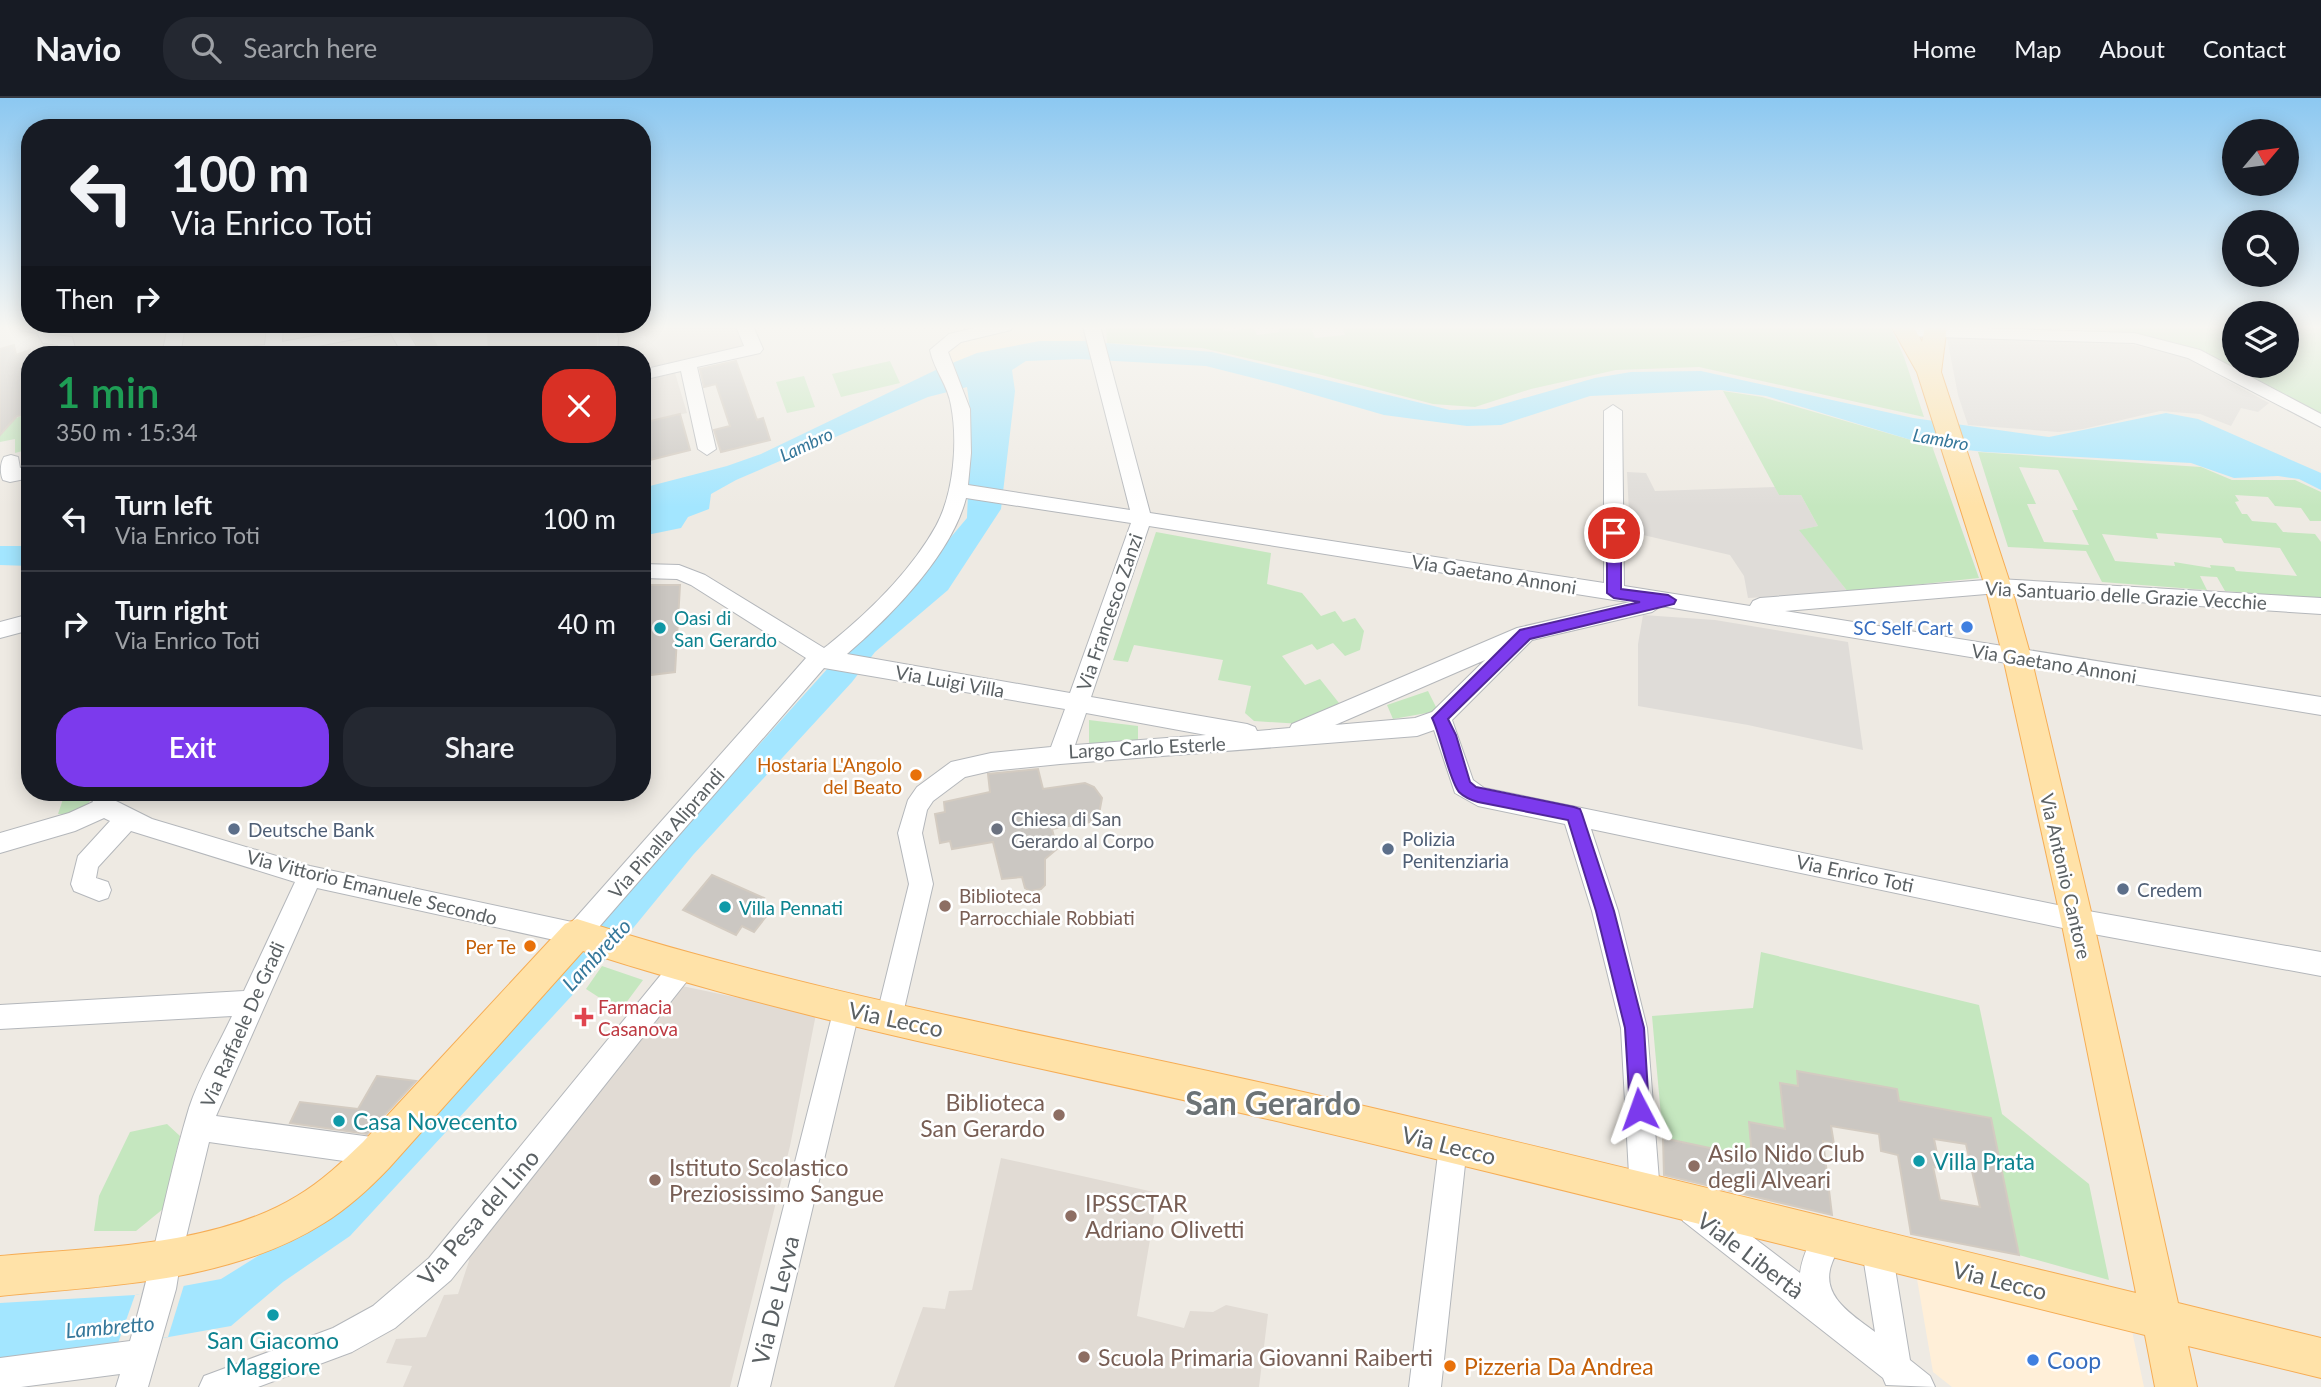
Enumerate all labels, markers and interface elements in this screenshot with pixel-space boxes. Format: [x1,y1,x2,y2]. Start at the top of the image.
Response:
search box [163,17,653,80]
text: Navio [35,28,121,68]
icon: search [187,29,225,67]
text: Search here [243,32,377,64]
text: Home [1912,34,1976,63]
text: Map [2014,34,2062,63]
text: About [2100,34,2165,63]
text: Contact [2203,34,2286,63]
north arrow [2222,119,2300,196]
map controls [2222,119,2299,378]
text: 100 m [171,144,309,202]
icon: left [56,147,147,238]
text: Via Enrico Toti [171,203,373,242]
button: search [2222,210,2299,287]
icon: right [128,280,166,318]
text: Then [56,283,114,315]
button: layers [2222,301,2299,378]
text: 1 min [56,367,160,417]
button: close [542,369,616,443]
text: 350 m · 15:34 [56,418,198,446]
water label: Lambro [776,422,836,466]
water label: Lambro [1911,423,1971,455]
text: Turn left [115,489,212,521]
icon: left [56,500,94,538]
text: 100 m [543,503,616,535]
pin [1584,503,1644,563]
icon: arrive [1595,514,1633,552]
text: Via Enrico Toti [115,521,260,549]
street label: Via Francesco Zanzi [1071,530,1147,694]
street label: Via Gaetano Annoni [1410,550,1578,598]
street label: Via Santuario delle Grazie Vecchie [1984,576,2268,614]
text: Turn right [115,594,228,626]
icon: right [56,605,94,643]
place label: Oasi di San Gerardo [674,606,777,651]
text: 40 m [558,608,616,640]
place label: SC Self Cart [1853,616,1953,639]
marker: SC Self Cart [1959,619,1975,635]
marker: Oasi di San Gerardo [652,620,668,636]
text: Via Enrico Toti [115,626,260,654]
street label: Via Gaetano Annoni [1970,639,2138,687]
street label: Via Luigi Villa [894,660,1006,702]
button: Exit [56,707,329,787]
button: Share [343,707,616,787]
street label: Largo Carlo Esterle [1068,731,1226,763]
place label: Hostaria L'Angolo del Beato [757,753,902,798]
street label: Via Pinalla Aliprandi [603,763,729,903]
marker: Hostaria L'Angolo del Beato [908,767,924,783]
street label: Via Antonio Cantore [2036,791,2096,961]
place label: Chiesa di San Gerardo al Corpo [1011,807,1154,852]
place label: Deutsche Bank [248,818,375,841]
marker: Deutsche Bank [226,821,242,837]
marker: Chiesa di San Gerardo al Corpo [989,821,1005,837]
place label: Polizia Penitenziaria [1402,827,1509,872]
marker: Polizia Penitenziaria [1380,841,1396,857]
street label: Via Vittorio Emanuele Secondo [244,845,500,929]
street label: Via Enrico Toti [1794,849,1916,897]
place label: Credem [2137,878,2203,901]
marker: Credem [2115,881,2131,897]
place label: Biblioteca Parrocchiale Robbiati [959,884,1135,929]
place label: Villa Pennati [739,896,843,919]
marker: Biblioteca Parrocchiale Robbiati [937,898,953,914]
marker: Villa Pennati [717,899,733,915]
water label: Lambretto [556,913,636,995]
place label: Per Te [465,935,516,958]
street label: Via Raffaele De Gradi [195,938,289,1110]
marker: Per Te [522,938,538,954]
place label: Farmacia Casanova [598,995,678,1040]
street label: Via Lecco [846,995,946,1043]
marker: Farmacia Casanova [576,1009,592,1025]
position arrow [1602,1072,1676,1146]
district label: San Gerardo [1185,1083,1361,1122]
place label: Biblioteca San Gerardo [920,1088,1045,1142]
place label: Casa Novecento [353,1107,518,1135]
marker: Biblioteca San Gerardo [1051,1107,1067,1123]
marker: Casa Novecento [331,1113,347,1129]
street label: Via Lecco [1399,1120,1499,1170]
place label: Asilo Nido Club degli Alveari [1708,1139,1865,1193]
street label: Via Pesa del Lino [411,1143,545,1291]
place label: Villa Prata [1933,1147,2035,1175]
place label: Istituto Scolastico Preziosissimo Sangue [669,1153,884,1207]
marker: Villa Prata [1911,1153,1927,1169]
marker: Asilo Nido Club degli Alveari [1686,1158,1702,1174]
marker: Istituto Scolastico Preziosissimo Sangue [647,1172,663,1188]
place label: IPSSCTAR Adriano Olivetti [1085,1189,1244,1243]
street label: Viale Libertà [1692,1206,1810,1304]
marker: IPSSCTAR Adriano Olivetti [1063,1208,1079,1224]
street label: Via De Leyva [746,1233,804,1367]
street label: Via Lecco [1950,1255,2050,1305]
marker: San Giacomo Maggiore [265,1307,281,1323]
water label: Lambretto [65,1310,156,1342]
place label: San Giacomo Maggiore [207,1326,339,1380]
place label: Scuola Primaria Giovanni Raiberti [1098,1343,1433,1371]
place label: Coop [2047,1346,2101,1374]
marker: Scuola Primaria Giovanni Raiberti [1076,1349,1092,1365]
place label: Pizzeria Da Andrea [1464,1352,1654,1380]
marker: Coop [2025,1352,2041,1368]
marker: Pizzeria Da Andrea [1442,1358,1458,1374]

